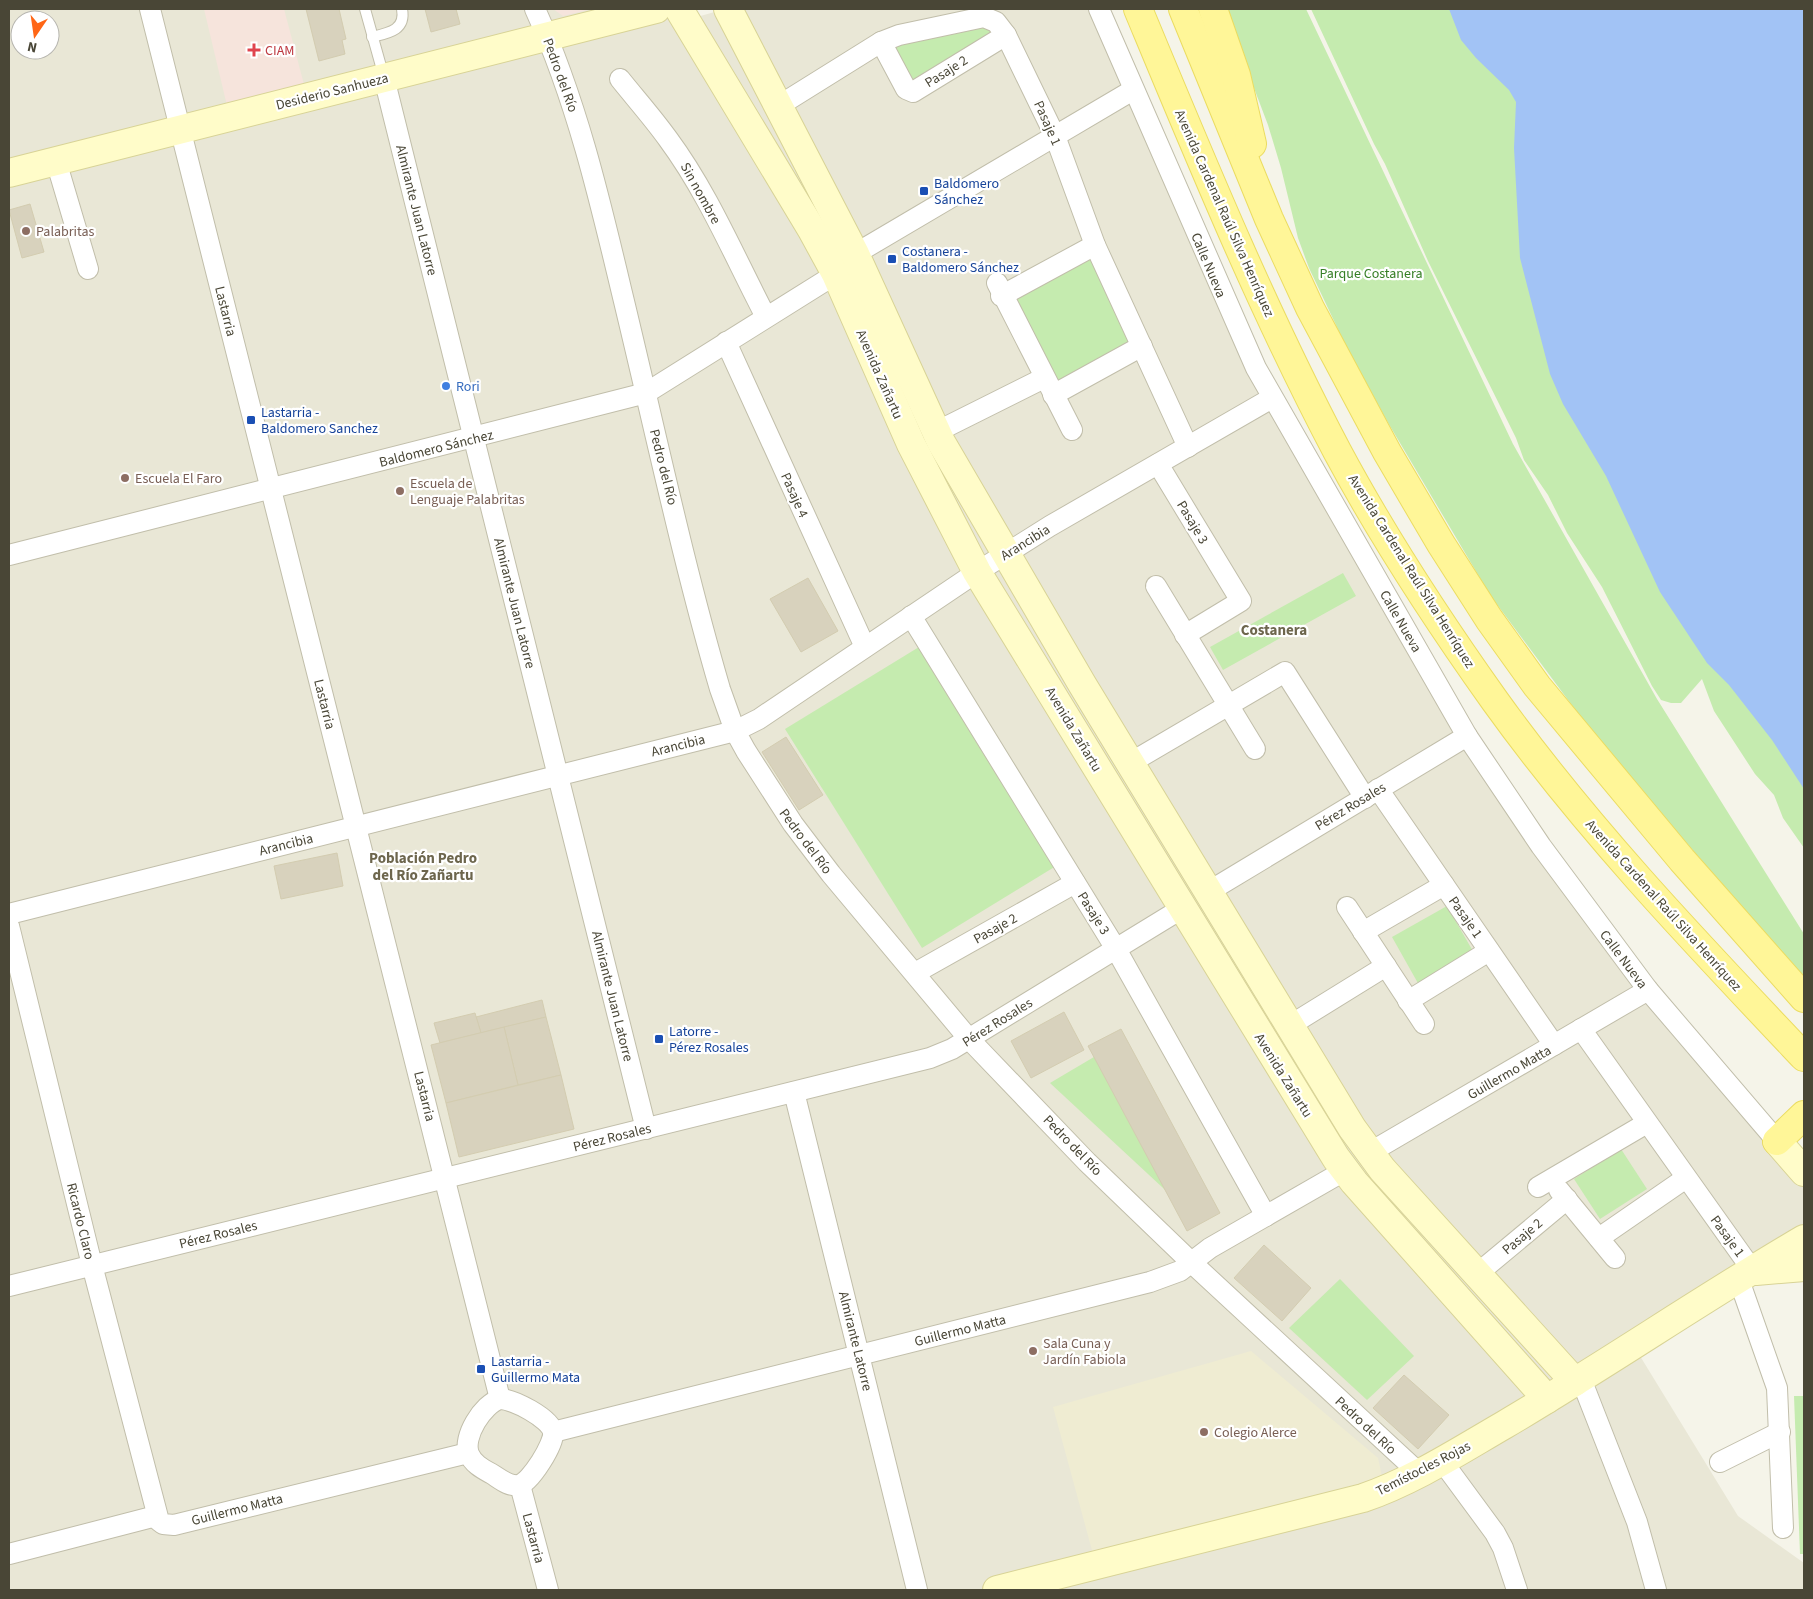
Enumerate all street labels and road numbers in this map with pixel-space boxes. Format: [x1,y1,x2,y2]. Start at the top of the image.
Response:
street label: Pedro del Río [537,36,583,115]
street label: Pasaje 2 [921,51,972,93]
street label: Desiderio Sanhueza [274,68,391,116]
street label: Pasaje 1 [1028,98,1066,149]
street label: Avenida Cardenal Raúl Silva Henríquez [1169,107,1279,320]
street label: Almirante Juan Latorre [390,143,442,278]
street label: Sin nombre [675,159,725,228]
street label: Calle Nueva [1185,230,1231,301]
street label: Lastarria [209,284,241,338]
street label: Avenida Zañartu [850,327,908,422]
street label: Baldomero Sánchez [377,425,495,473]
street label: Pedro del Río [644,427,682,507]
street label: Pasaje 4 [775,470,813,521]
street label: Avenida Cardenal Raúl Silva Henríquez [1343,471,1479,672]
street label: Pasaje 3 [1171,497,1213,548]
street label: Arancibia [997,520,1054,566]
street label: Almirante Juan Latorre [488,536,540,671]
street label: Calle Nueva [1374,587,1426,656]
street label: Lastarria [308,677,340,731]
street label: Avenida Zañartu [1040,683,1106,776]
street label: Arancibia [649,730,707,762]
street label: Pérez Rosales [1311,778,1390,836]
street label: Pedro del Río [774,805,837,879]
street label: Avenida Cardenal Raúl Silva Henríquez [1581,815,1746,996]
street label: Arancibia [257,829,315,861]
street label: Pasaje 3 [1072,888,1114,939]
street label: Pasaje 1 [1443,892,1487,943]
street label: Pasaje 2 [970,909,1021,949]
street label: Calle Nueva [1594,926,1652,993]
street label: Almirante Juan Latorre [586,929,638,1064]
street label: Pérez Rosales [958,993,1037,1052]
street label: Avenida Zañartu [1249,1030,1317,1122]
street label: Guillermo Matta [1464,1041,1555,1105]
street label: Lastarria [408,1069,440,1123]
street label: Pedro del Río [1038,1111,1106,1181]
street label: Pérez Rosales [571,1119,653,1157]
street label: Ricardo Claro [61,1181,99,1262]
street label: Pasaje 1 [1705,1212,1749,1262]
street label: Pasaje 2 [1498,1214,1547,1260]
street label: Pérez Rosales [177,1216,259,1254]
street label: Almirante Latorre [833,1289,877,1393]
street label: Guillermo Matta [912,1310,1008,1352]
street label: Pedro del Río [1330,1392,1400,1459]
street label: Temístocles Rojas [1373,1436,1474,1501]
street label: Guillermo Matta [189,1489,285,1531]
street label: Lastarria [517,1511,549,1566]

